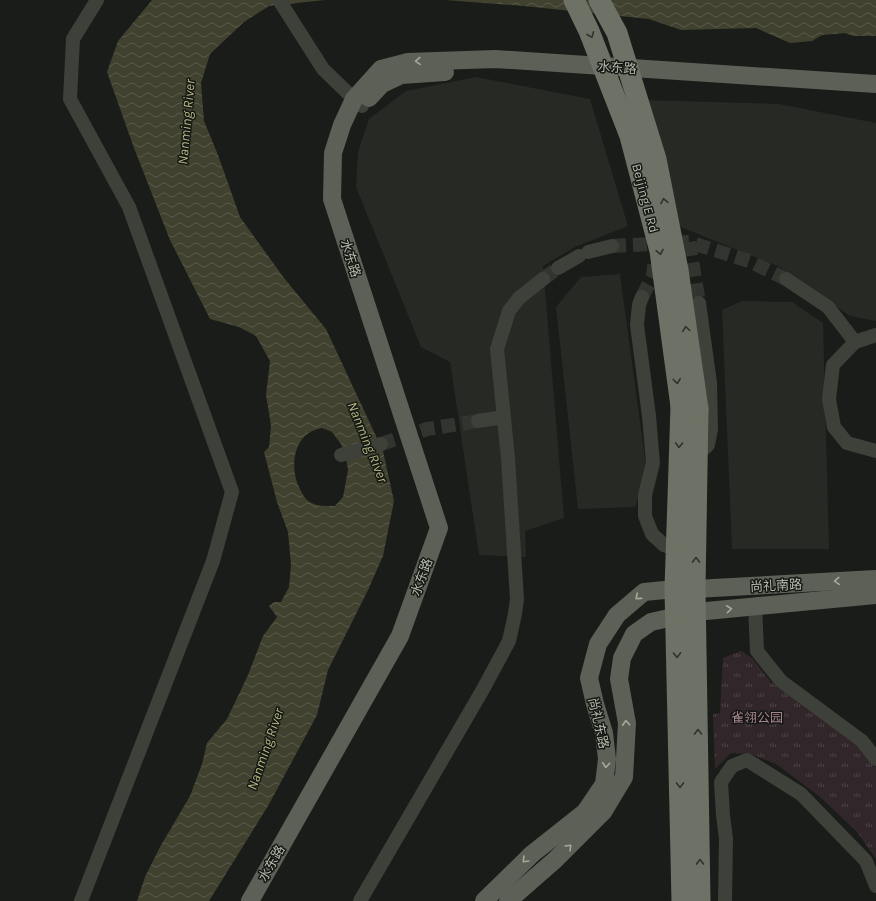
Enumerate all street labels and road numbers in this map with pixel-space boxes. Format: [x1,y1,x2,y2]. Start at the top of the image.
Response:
street label: 水东路 [597,59,637,76]
street label: Beijing E Rd [629,162,662,234]
street label: 水东路 [337,237,364,279]
street label: 水东路 [408,556,435,598]
street label: 尚礼南路 [750,577,802,594]
street label: 尚礼东路 [585,696,612,750]
street label: 水东路 [255,843,288,884]

